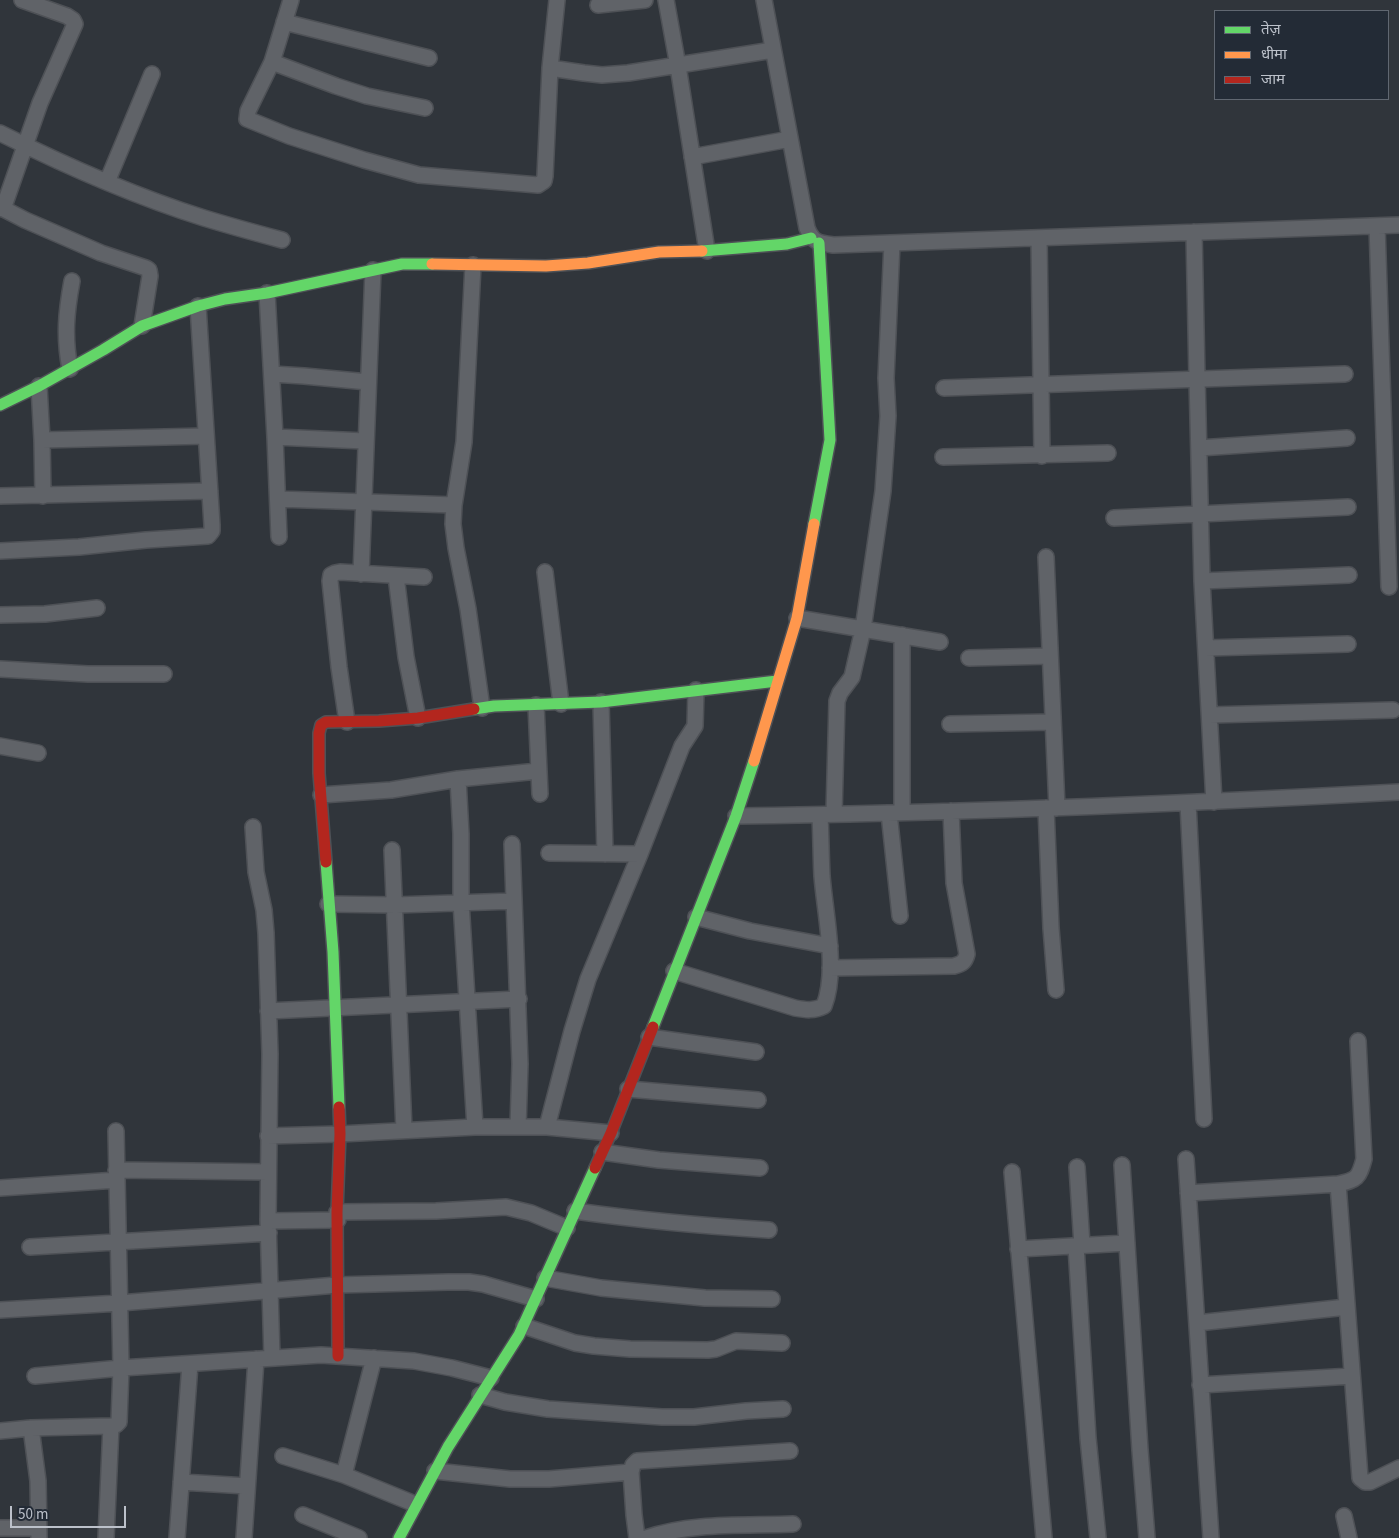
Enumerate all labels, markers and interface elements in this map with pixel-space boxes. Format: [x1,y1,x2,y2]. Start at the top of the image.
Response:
legend [1214,10,1389,100]
text: तेज़ [1261,19,1281,40]
text: धीमा [1261,44,1287,65]
text: जाम [1261,69,1285,90]
scale bar [12,1496,129,1528]
text: 50 m [18,1504,48,1525]

